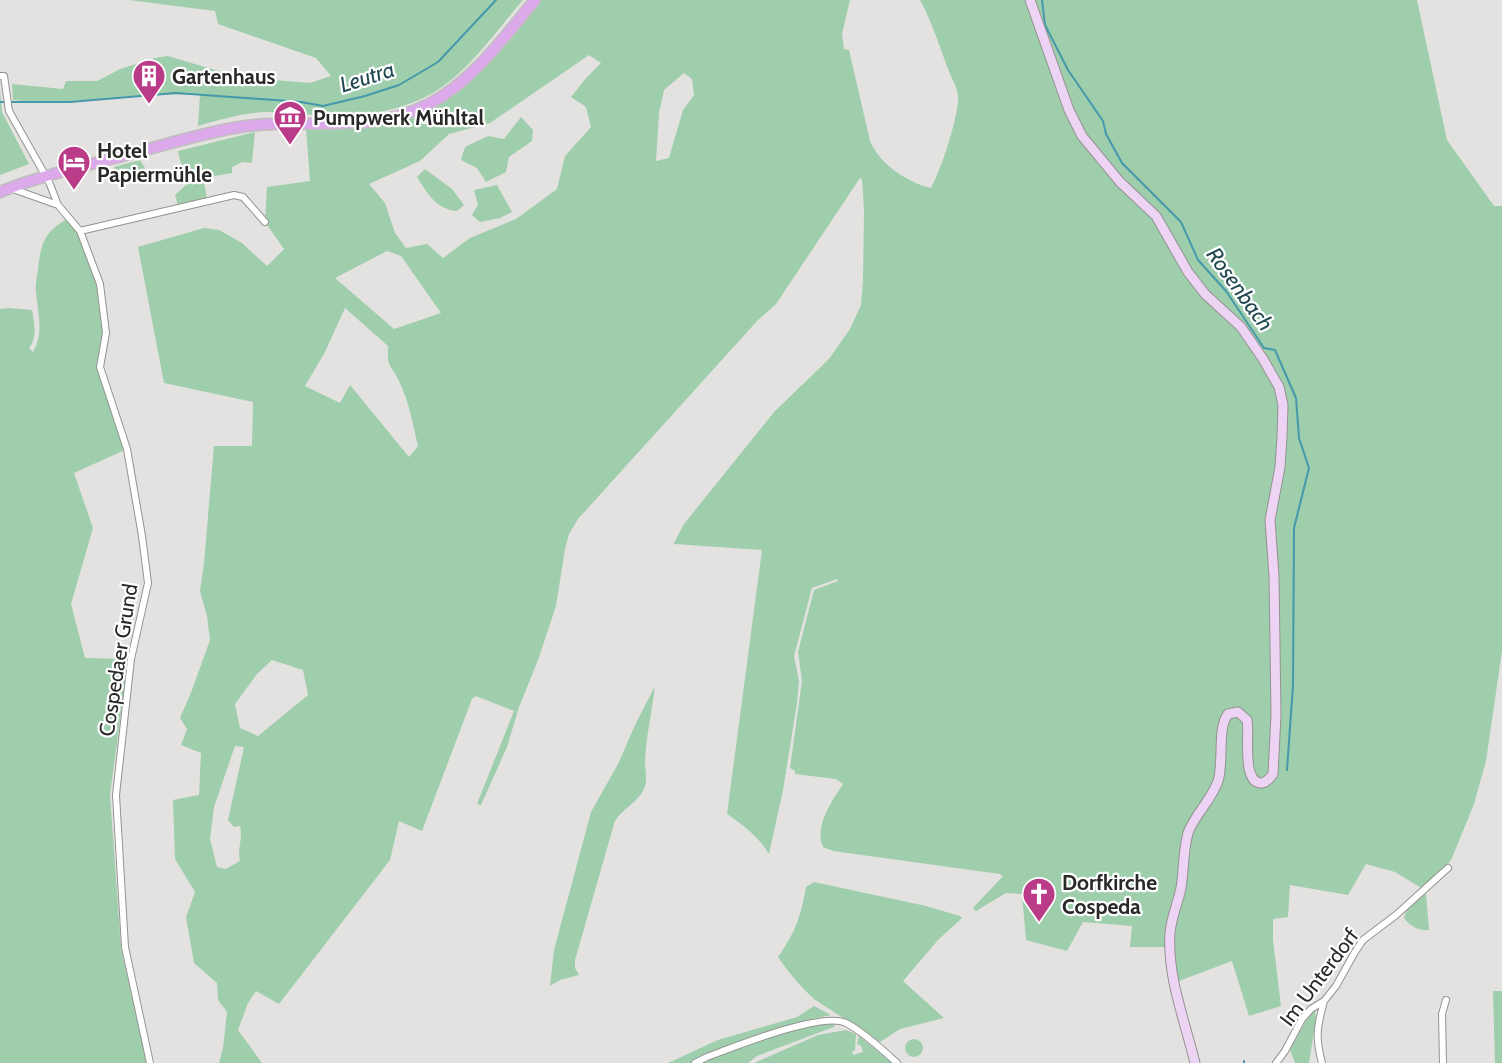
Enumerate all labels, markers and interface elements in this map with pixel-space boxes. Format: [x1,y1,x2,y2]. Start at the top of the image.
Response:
water label: Leutra [336,55,398,99]
building icon: Gartenhaus [131,58,167,105]
place label: Gartenhaus [172,64,275,89]
museum icon: Pumpwerk Mühltal [272,99,308,146]
place label: Pumpwerk Mühltal [313,105,484,130]
place label: Hotel Papiermühle [97,138,212,187]
hotel icon: Hotel Papiermühle [56,144,92,191]
water label: Rosenbach [1201,242,1279,336]
street label: Cospedaer Grund [94,582,142,738]
place label: Dorfkirche Cospeda [1062,870,1157,919]
church icon: Dorfkirche Cospeda [1021,876,1057,923]
street label: Im Unterdorf [1274,923,1364,1031]

